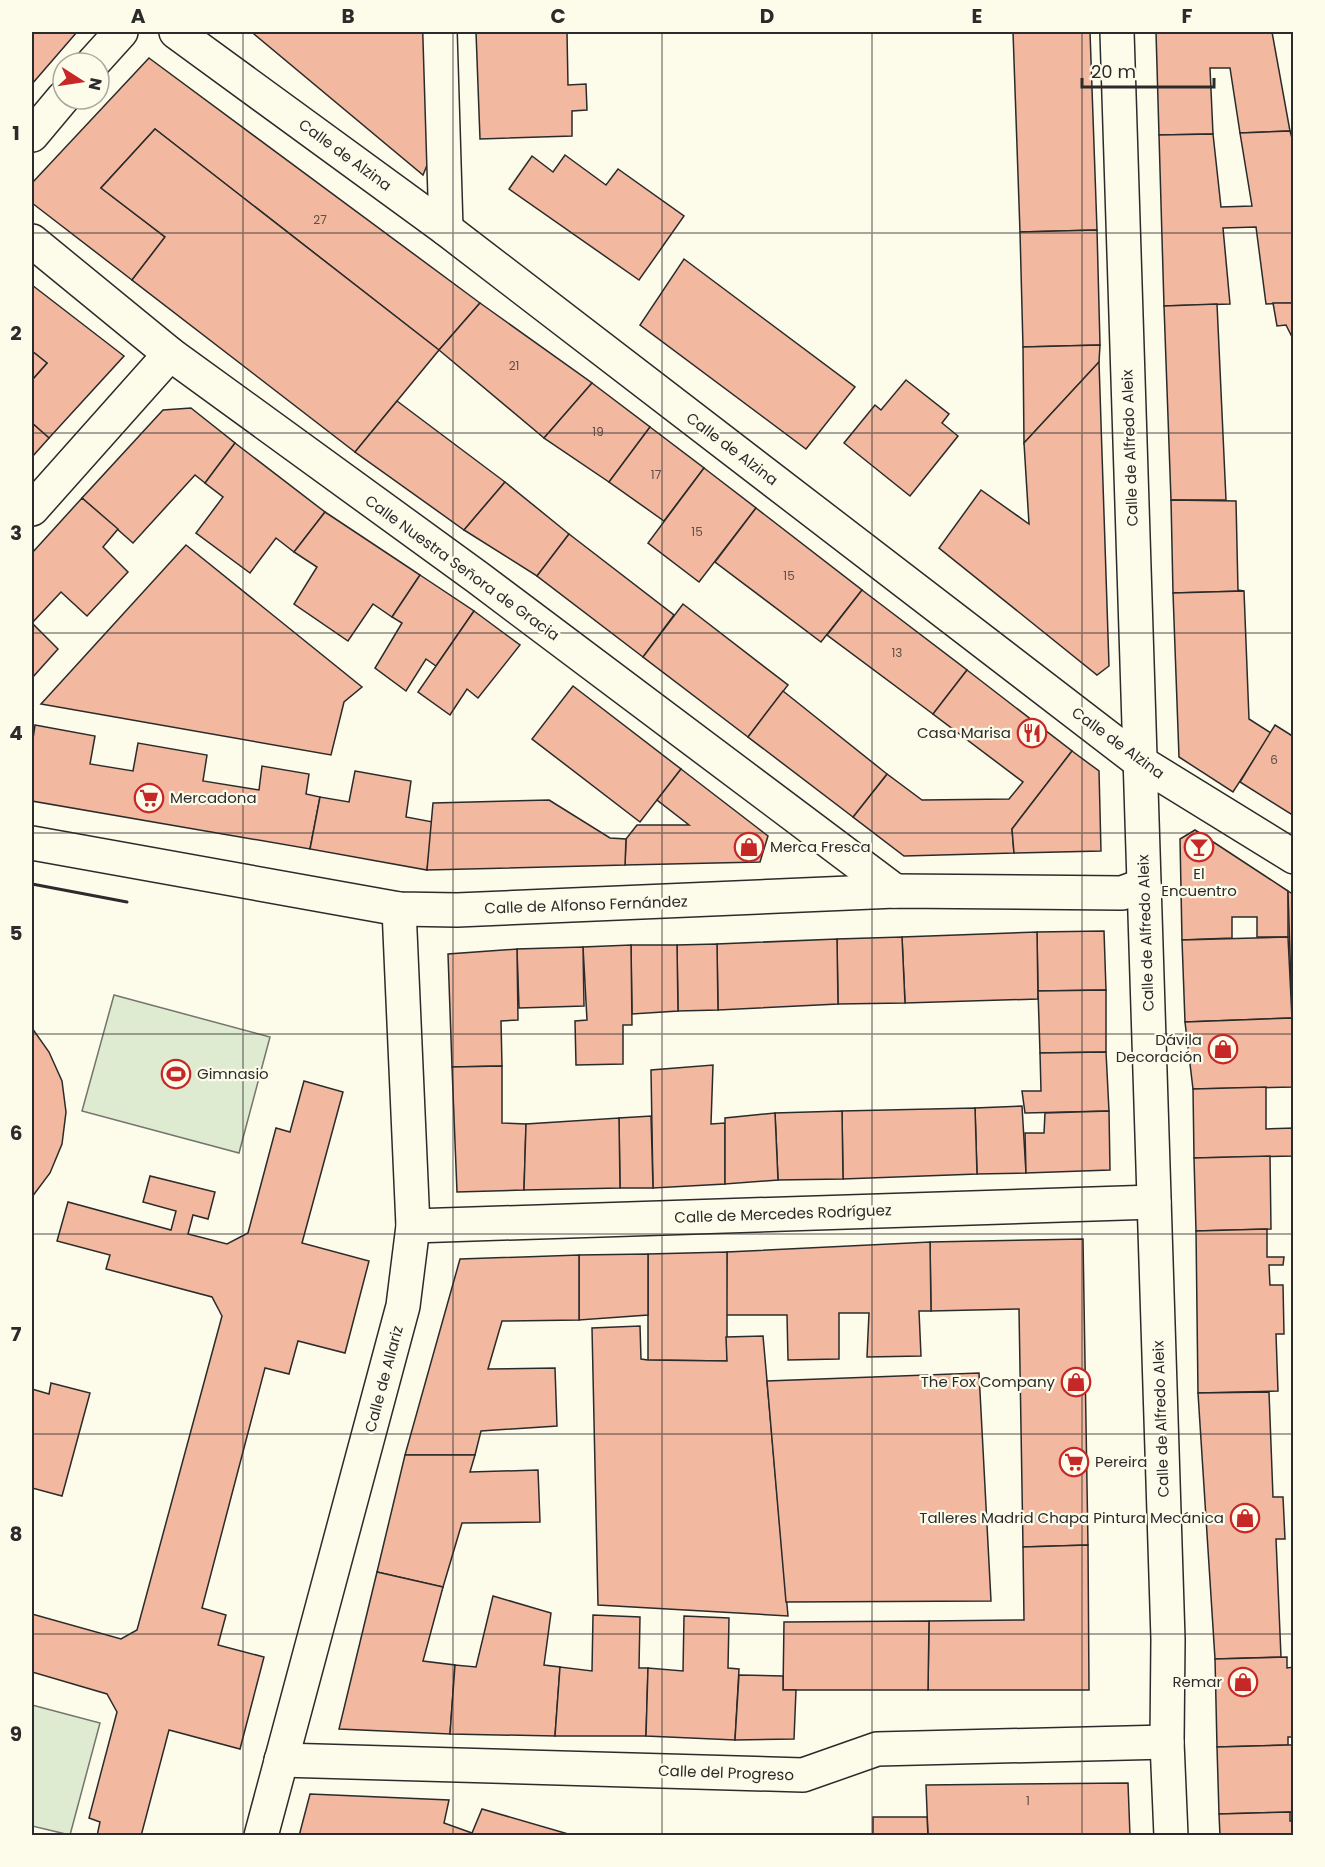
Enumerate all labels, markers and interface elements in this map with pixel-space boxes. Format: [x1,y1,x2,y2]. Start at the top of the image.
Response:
text: A [131,2,146,30]
text: B [341,2,355,30]
text: C [550,2,566,30]
text: D [760,2,774,30]
text: E [972,2,982,30]
text: F [1182,2,1193,30]
north arrow [51,51,111,111]
scale bar [1082,51,1214,89]
text: 20 m [1091,59,1136,84]
text: N [83,76,108,92]
street label: Calle de Alzina [295,114,396,195]
text: 1 [12,119,20,147]
house number: 27 [313,211,327,228]
text: 2 [10,319,22,347]
house number: 21 [509,357,519,374]
street label: Calle de Alfredo Aleix [1116,369,1143,527]
street label: Calle de Alzina [682,407,783,490]
house number: 19 [592,423,604,440]
house number: 17 [651,466,662,483]
street label: Calle Nuestra Señora de Gracia [361,490,564,645]
text: 3 [10,519,22,547]
house number: 15 [691,523,703,540]
house number: 15 [783,567,795,584]
house number: 13 [892,644,902,661]
street label: Calle de Alzina [1068,702,1169,783]
restaurant icon: Casa Marisa [1016,717,1048,749]
text: 4 [9,719,23,747]
place label: Casa Marisa [917,722,1011,743]
house number: 6 [1270,751,1278,768]
supermarket icon: Mercadona [133,782,165,814]
place label: Mercadona [170,787,257,808]
shop icon: Merca Fresca [733,831,765,863]
bar icon: El Encuentro [1183,831,1215,863]
place label: Merca Fresca [770,836,871,857]
street label: Calle de Alfredo Aleix [1132,854,1159,1012]
place label: El Encuentro [1161,863,1237,901]
street label: Calle de Alfonso Fernández [484,890,688,919]
text: 5 [10,919,23,947]
place label: Dávila Decoración [1116,1029,1202,1067]
shop icon: Dávila Decoración [1207,1033,1239,1065]
sports icon: Gimnasio [160,1058,192,1090]
place label: Gimnasio [197,1063,269,1084]
text: 6 [10,1119,22,1147]
street label: Calle de Mercedes Rodríguez [674,1199,892,1228]
text: 7 [11,1320,22,1348]
street label: Calle de Allariz [359,1323,408,1435]
street label: Calle de Alfredo Aleix [1147,1340,1174,1498]
shop icon: The Fox Company [1060,1366,1092,1398]
place label: The Fox Company [921,1371,1056,1392]
supermarket icon: Pereira [1058,1446,1090,1478]
place label: Pereira [1095,1451,1147,1472]
shop icon: Talleres Madrid Chapa Pintura Mecánica [1229,1502,1261,1534]
place label: Talleres Madrid Chapa Pintura Mecánica [919,1507,1224,1528]
text: 8 [10,1520,22,1548]
shop icon: Remar [1227,1666,1259,1698]
place label: Remar [1172,1671,1222,1692]
text: 9 [10,1720,22,1748]
street label: Calle del Progreso [658,1760,794,1785]
house number: 1 [1026,1792,1030,1809]

